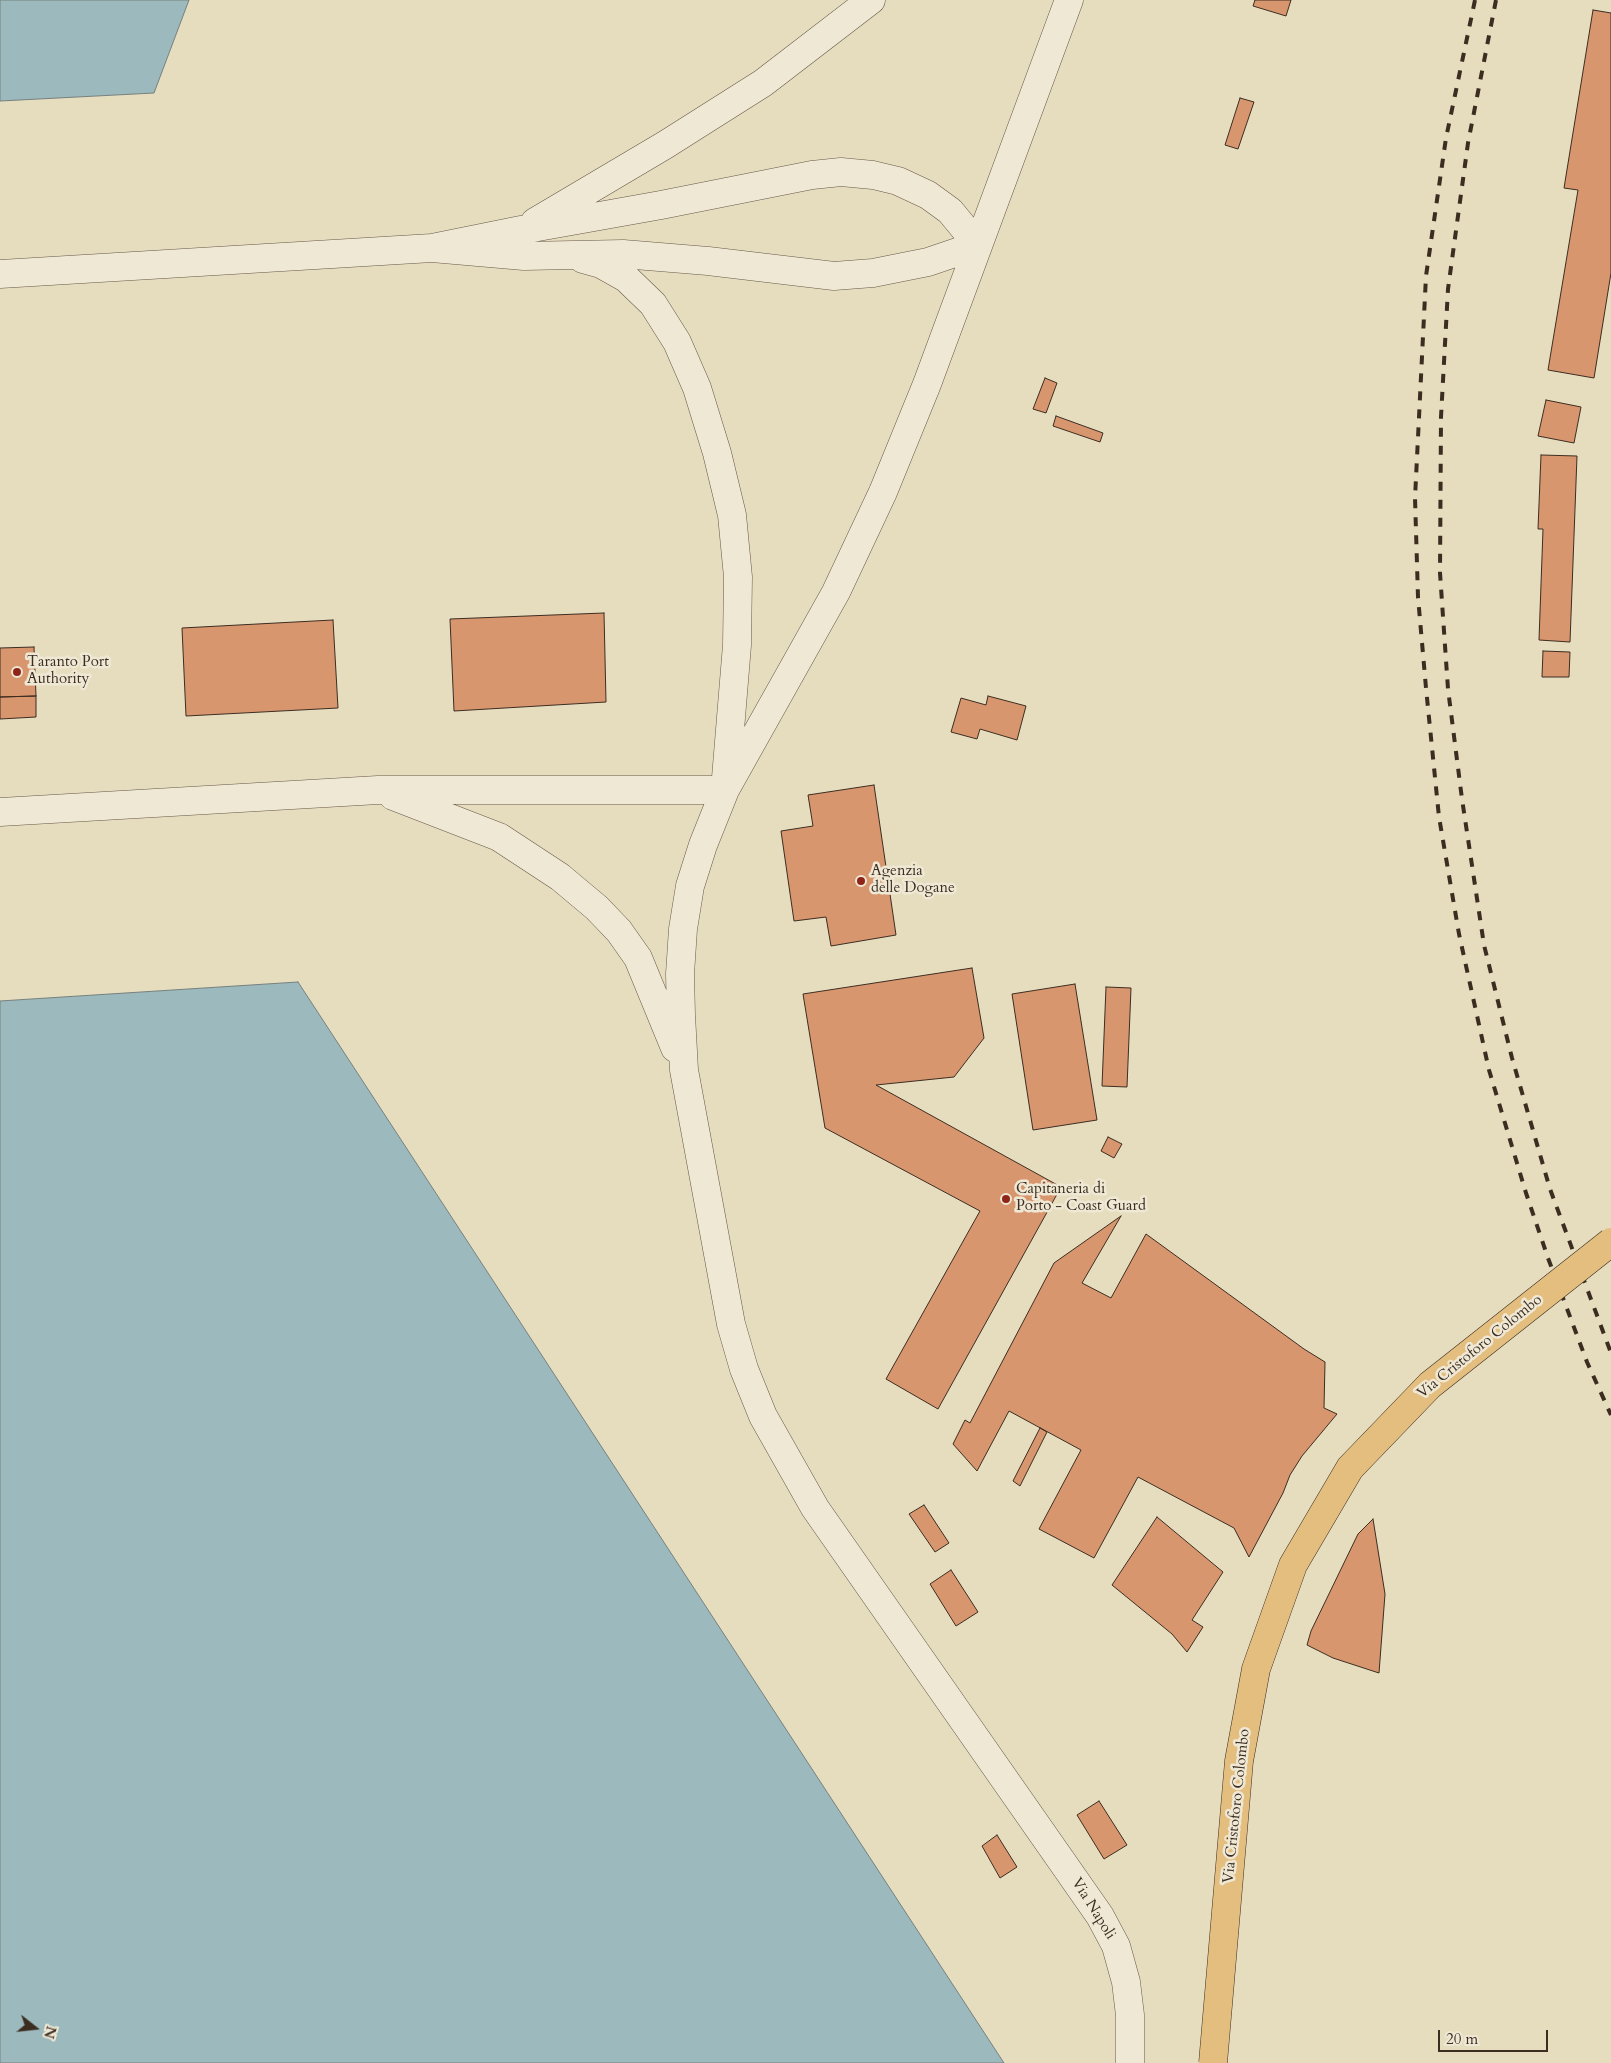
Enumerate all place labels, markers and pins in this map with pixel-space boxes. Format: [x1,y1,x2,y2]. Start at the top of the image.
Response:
place label: Taranto Port Authority [27,654,109,689]
marker: Taranto Port Authority [11,666,23,678]
place label: Agenzia delle Dogane [871,863,955,898]
marker: Agenzia delle Dogane [855,875,867,887]
place label: Capitaneria di Porto - Coast Guard [1016,1181,1146,1216]
marker: Capitaneria di Porto - Coast Guard [1000,1193,1012,1205]

